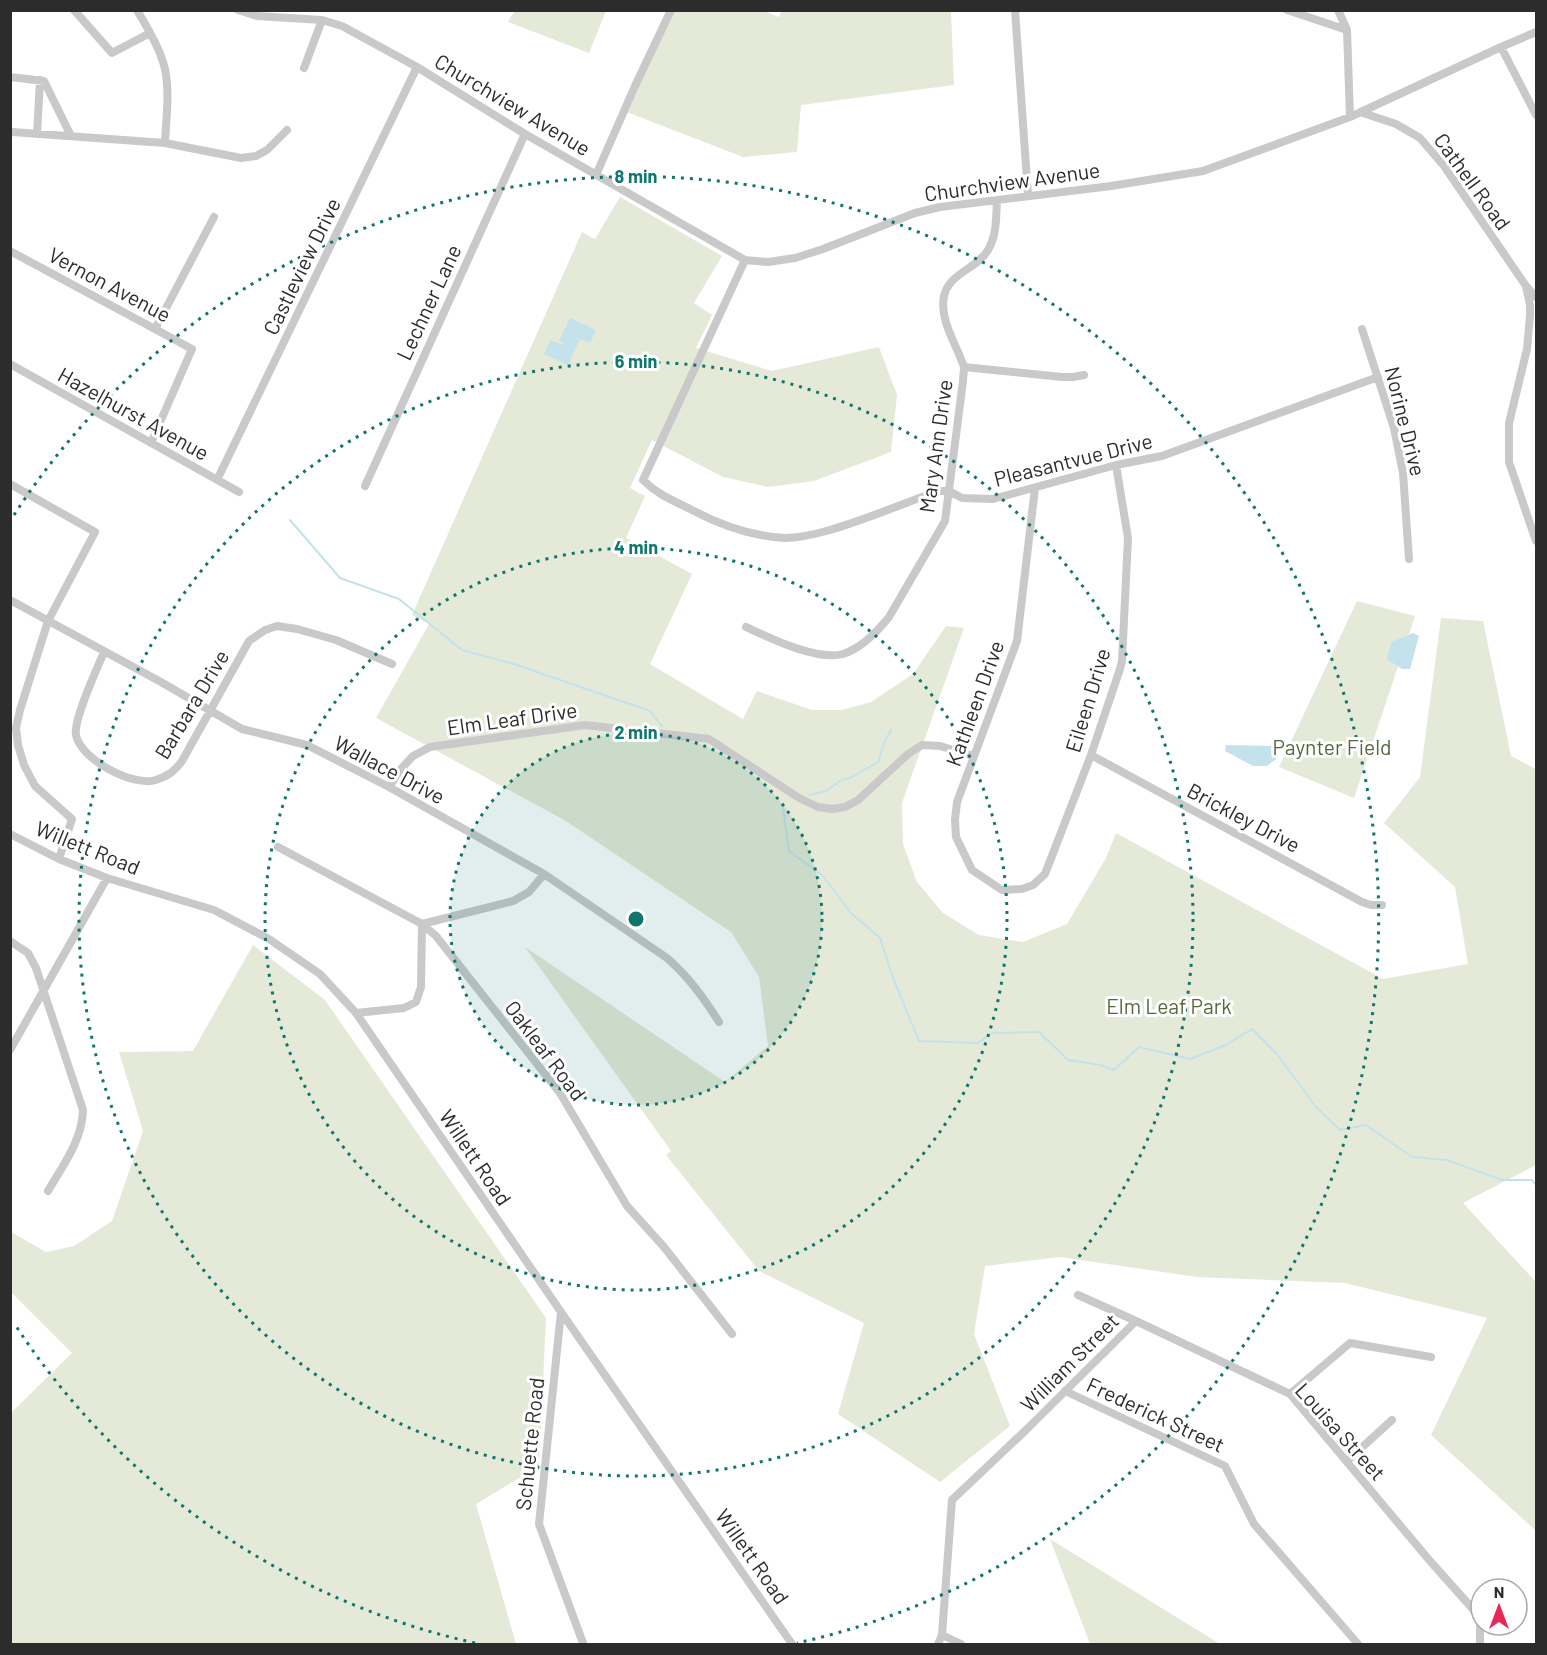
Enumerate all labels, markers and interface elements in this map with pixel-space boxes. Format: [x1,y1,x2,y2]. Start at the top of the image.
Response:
street label: Churchview Avenue [431,48,595,160]
street label: Cathell Road [1430,128,1516,234]
street label: Churchview Avenue [922,156,1102,206]
text: 8 min [615,165,657,187]
street label: Castleview Drive [257,193,345,339]
street label: Lechner Lane [390,240,466,364]
street label: Vernon Avenue [45,241,175,327]
text: 6 min [615,350,657,372]
street label: Hazelhurst Avenue [54,361,214,465]
street label: Norine Drive [1380,364,1432,478]
street label: Mary Ann Drive [913,378,957,514]
street label: Pleasantvue Drive [991,427,1155,491]
text: 4 min [614,536,658,558]
street label: Kathleen Drive [940,637,1008,769]
street label: Barbara Drive [149,645,233,763]
street label: Eileen Drive [1059,645,1115,755]
street label: Elm Leaf Drive [445,696,579,740]
text: 2 min [614,721,658,743]
street label: Wallace Drive [330,729,450,809]
park label: Paynter Field [1272,734,1392,759]
street label: Brickley Drive [1183,777,1305,857]
street label: Willett Road [32,815,144,879]
centre of rings [626,909,646,929]
park label: Elm Leaf Park [1106,993,1232,1018]
street label: Oakleaf Road [500,995,592,1105]
street label: Willett Road [435,1104,517,1210]
street label: William Street [1015,1308,1123,1416]
street label: Frederick Street [1083,1371,1229,1457]
street label: Schuette Road [510,1376,548,1512]
street label: Louisa Street [1291,1377,1391,1485]
street label: Willett Road [711,1504,795,1608]
north arrow [1469,1577,1529,1637]
text: N [1494,1582,1504,1601]

